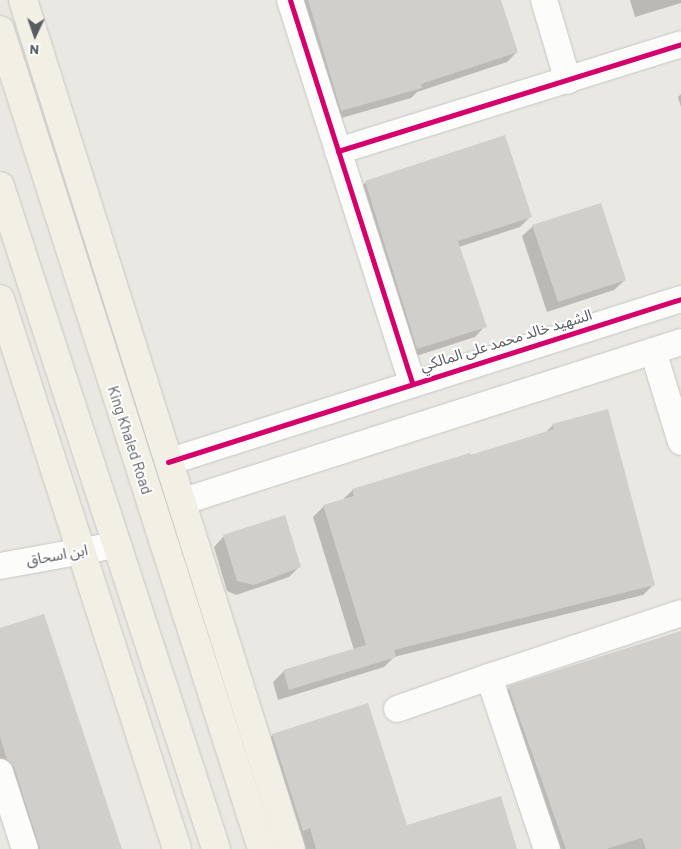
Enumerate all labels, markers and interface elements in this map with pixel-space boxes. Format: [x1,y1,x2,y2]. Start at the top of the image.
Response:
north arrow [10,10,60,60]
text: N [29,42,39,59]
street label: الشهيد خالد محمد على المالكي [418,305,594,375]
street label: King Khaled Road [104,384,156,496]
street label: ابن اسحاق [25,541,89,569]

